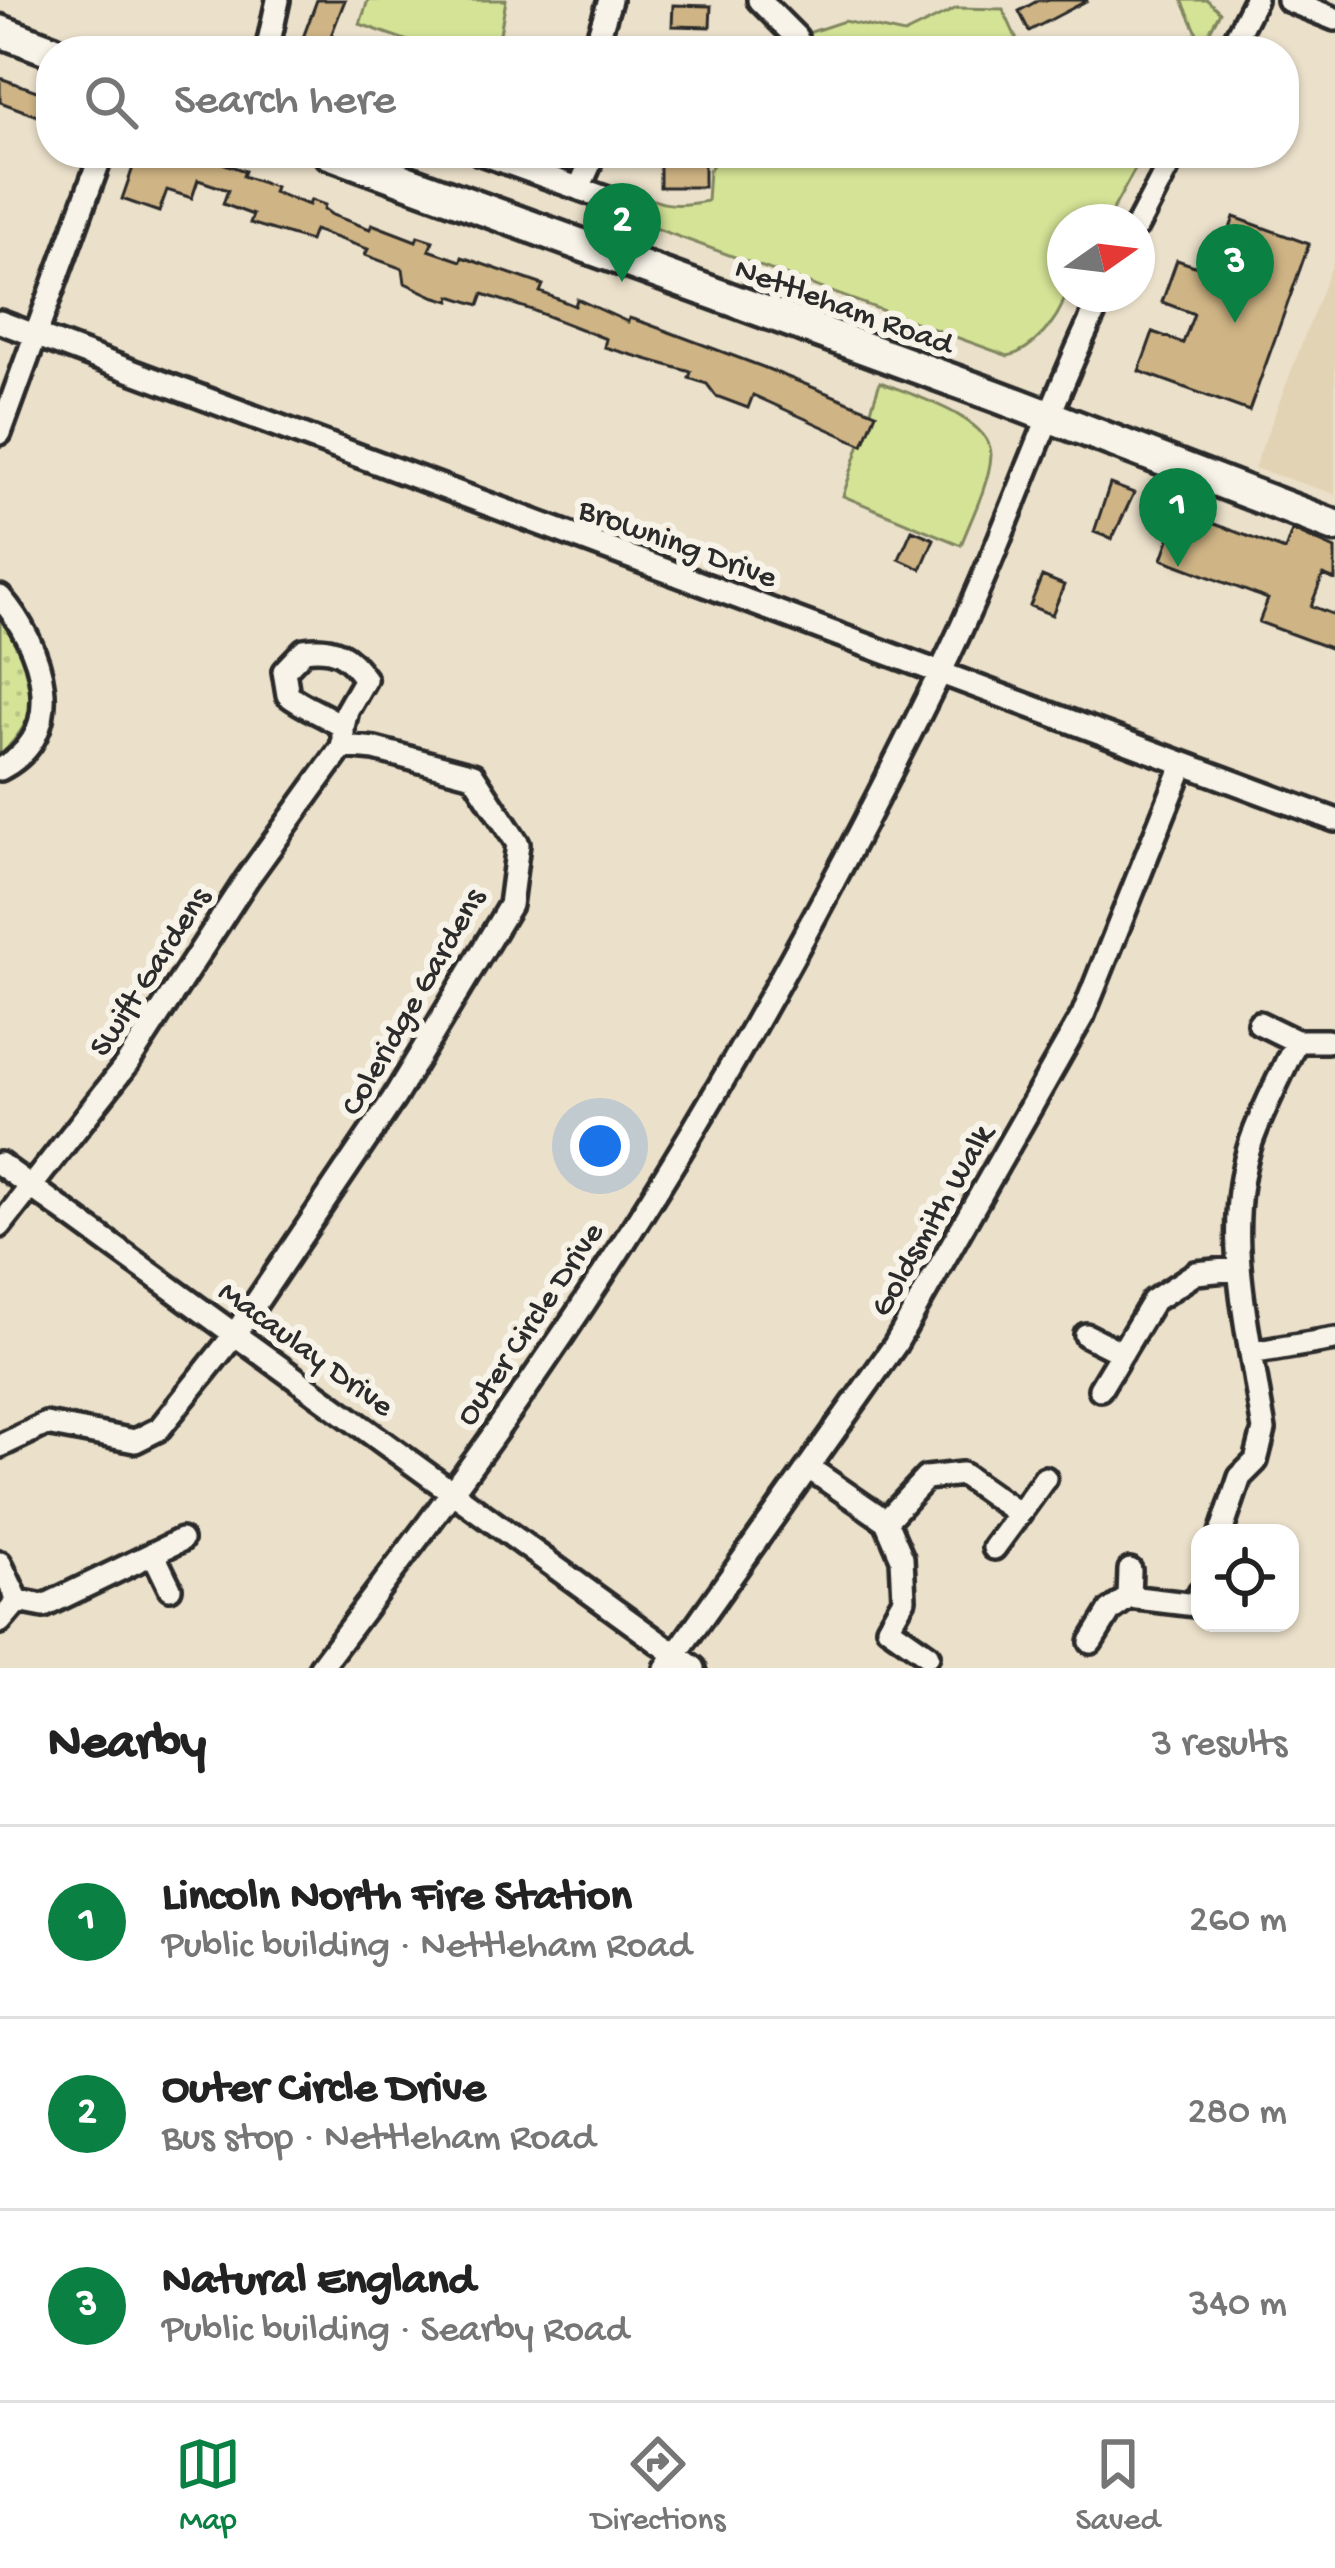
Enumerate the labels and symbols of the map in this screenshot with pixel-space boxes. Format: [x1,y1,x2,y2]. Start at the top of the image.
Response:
pin: 2 [583,183,661,282]
north arrow [1047,204,1155,312]
pin: 3 [1196,224,1274,323]
street label: Nettleham Road [729,252,960,367]
pin: 1 [1139,468,1217,567]
street label: Browning Drive [572,492,782,599]
street label: Swift Gardens [83,881,221,1065]
street label: Coleridge Gardens [335,882,496,1123]
your location [570,1116,630,1176]
street label: Goldsmith Walk [864,1117,1006,1324]
street label: Outer Circle Drive [450,1216,615,1434]
street label: Macaulay Drive [209,1274,400,1428]

